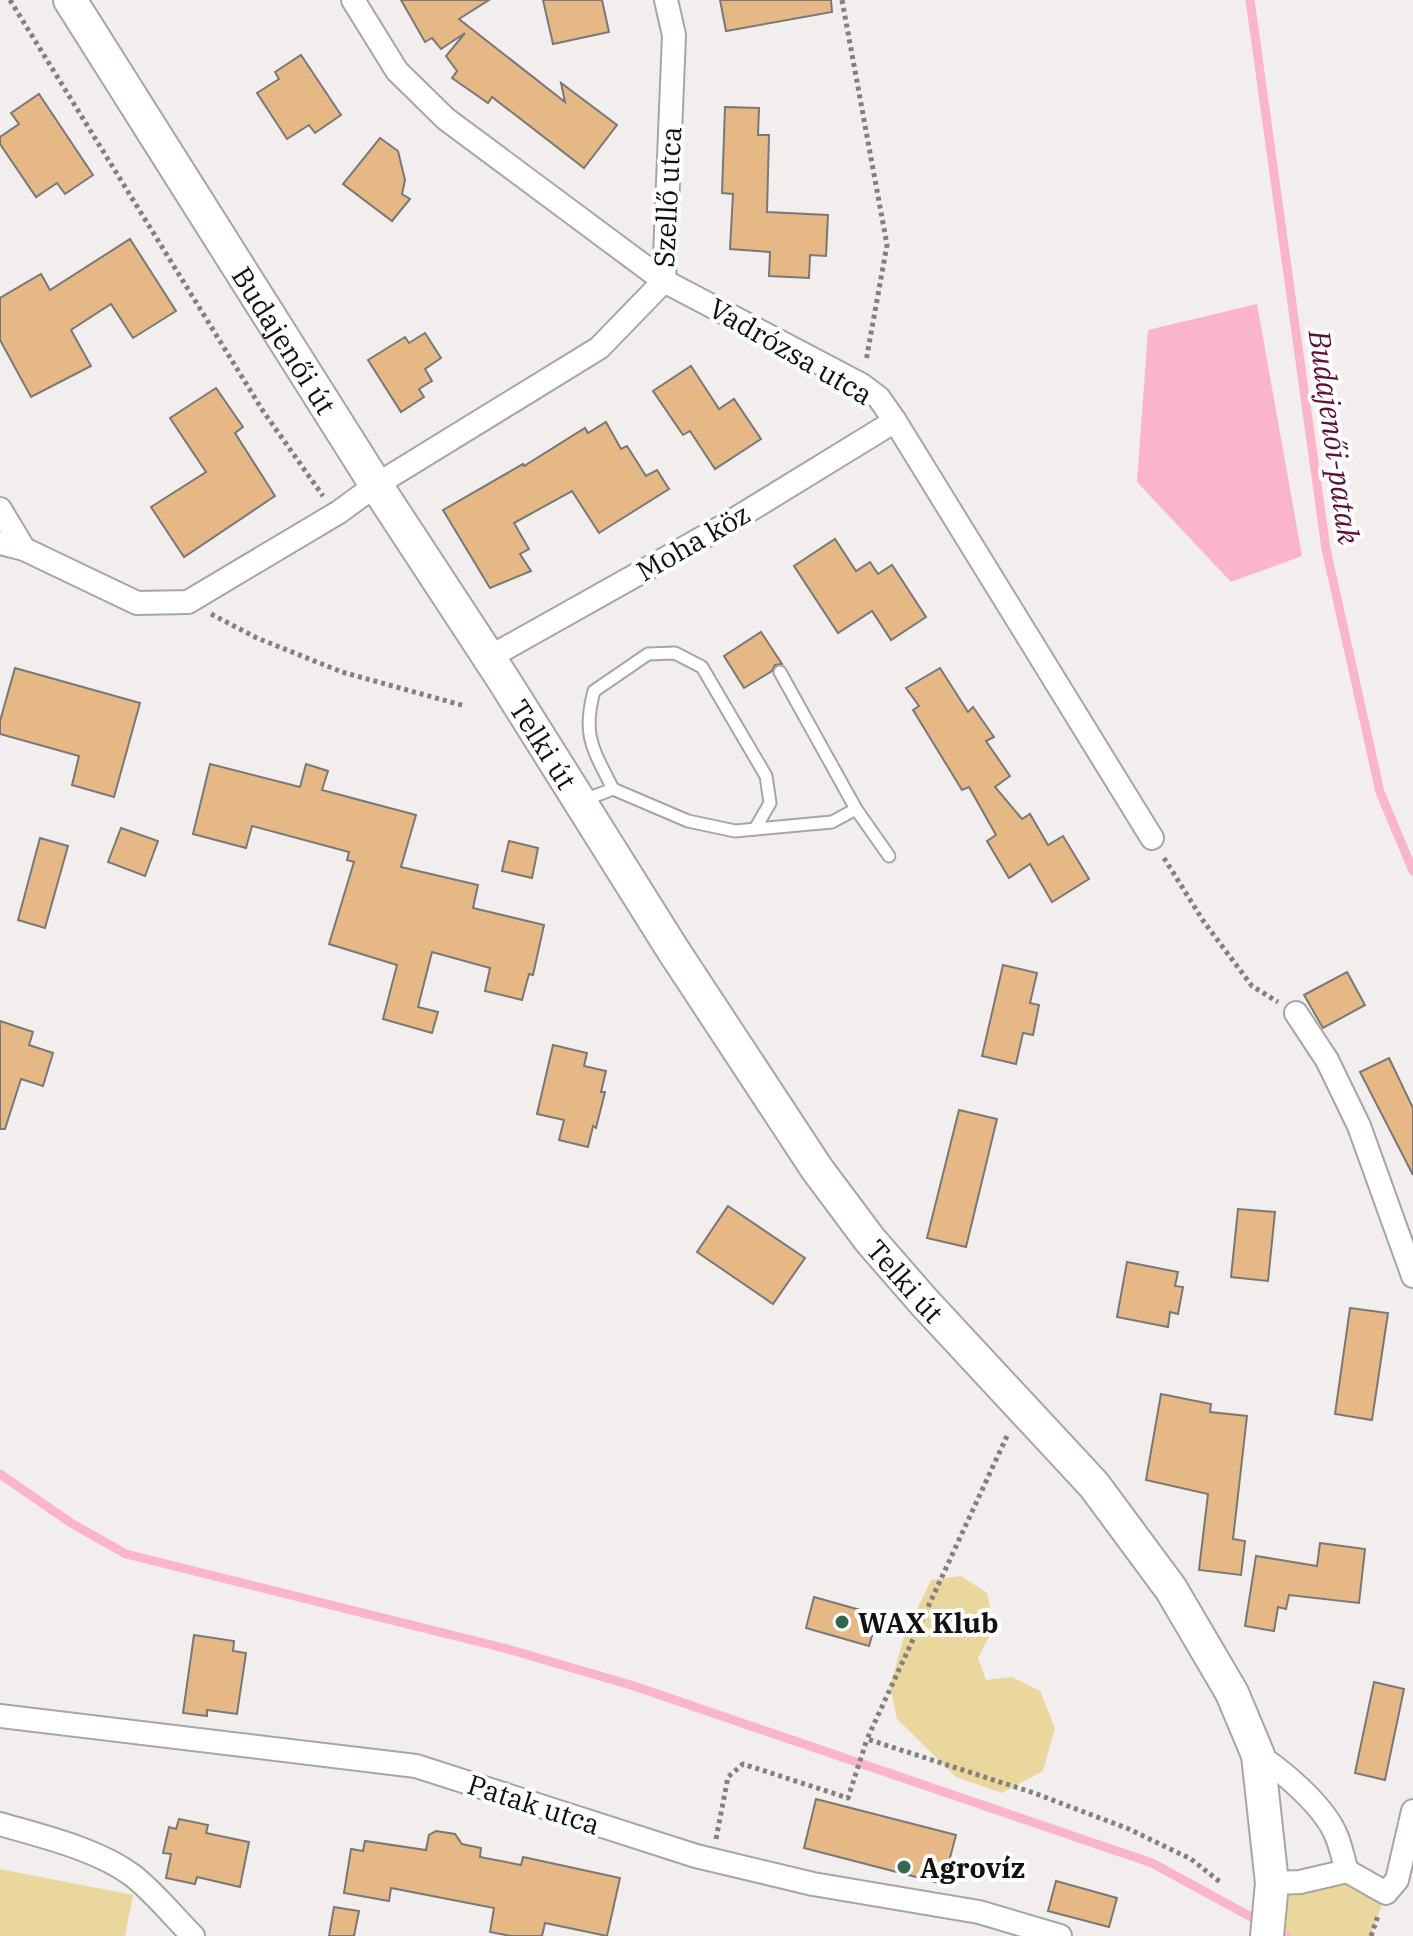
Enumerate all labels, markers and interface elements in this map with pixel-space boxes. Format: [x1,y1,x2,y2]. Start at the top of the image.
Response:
street label: Szellő utca [645,126,689,268]
street label: Budajenői út [224,259,345,421]
street label: Vadrózsa utca [702,289,880,413]
water label: Budajenői-patak [1301,326,1369,547]
street label: Moha köz [630,495,756,589]
street label: Telki út [502,692,586,796]
street label: Telki út [859,1231,952,1330]
place label: WAX Klub [858,1604,998,1641]
marker: WAX Klub [833,1613,851,1631]
street label: Patak utca [463,1765,605,1843]
place label: Agrovíz [920,1849,1025,1886]
marker: Agrovíz [895,1858,913,1876]

